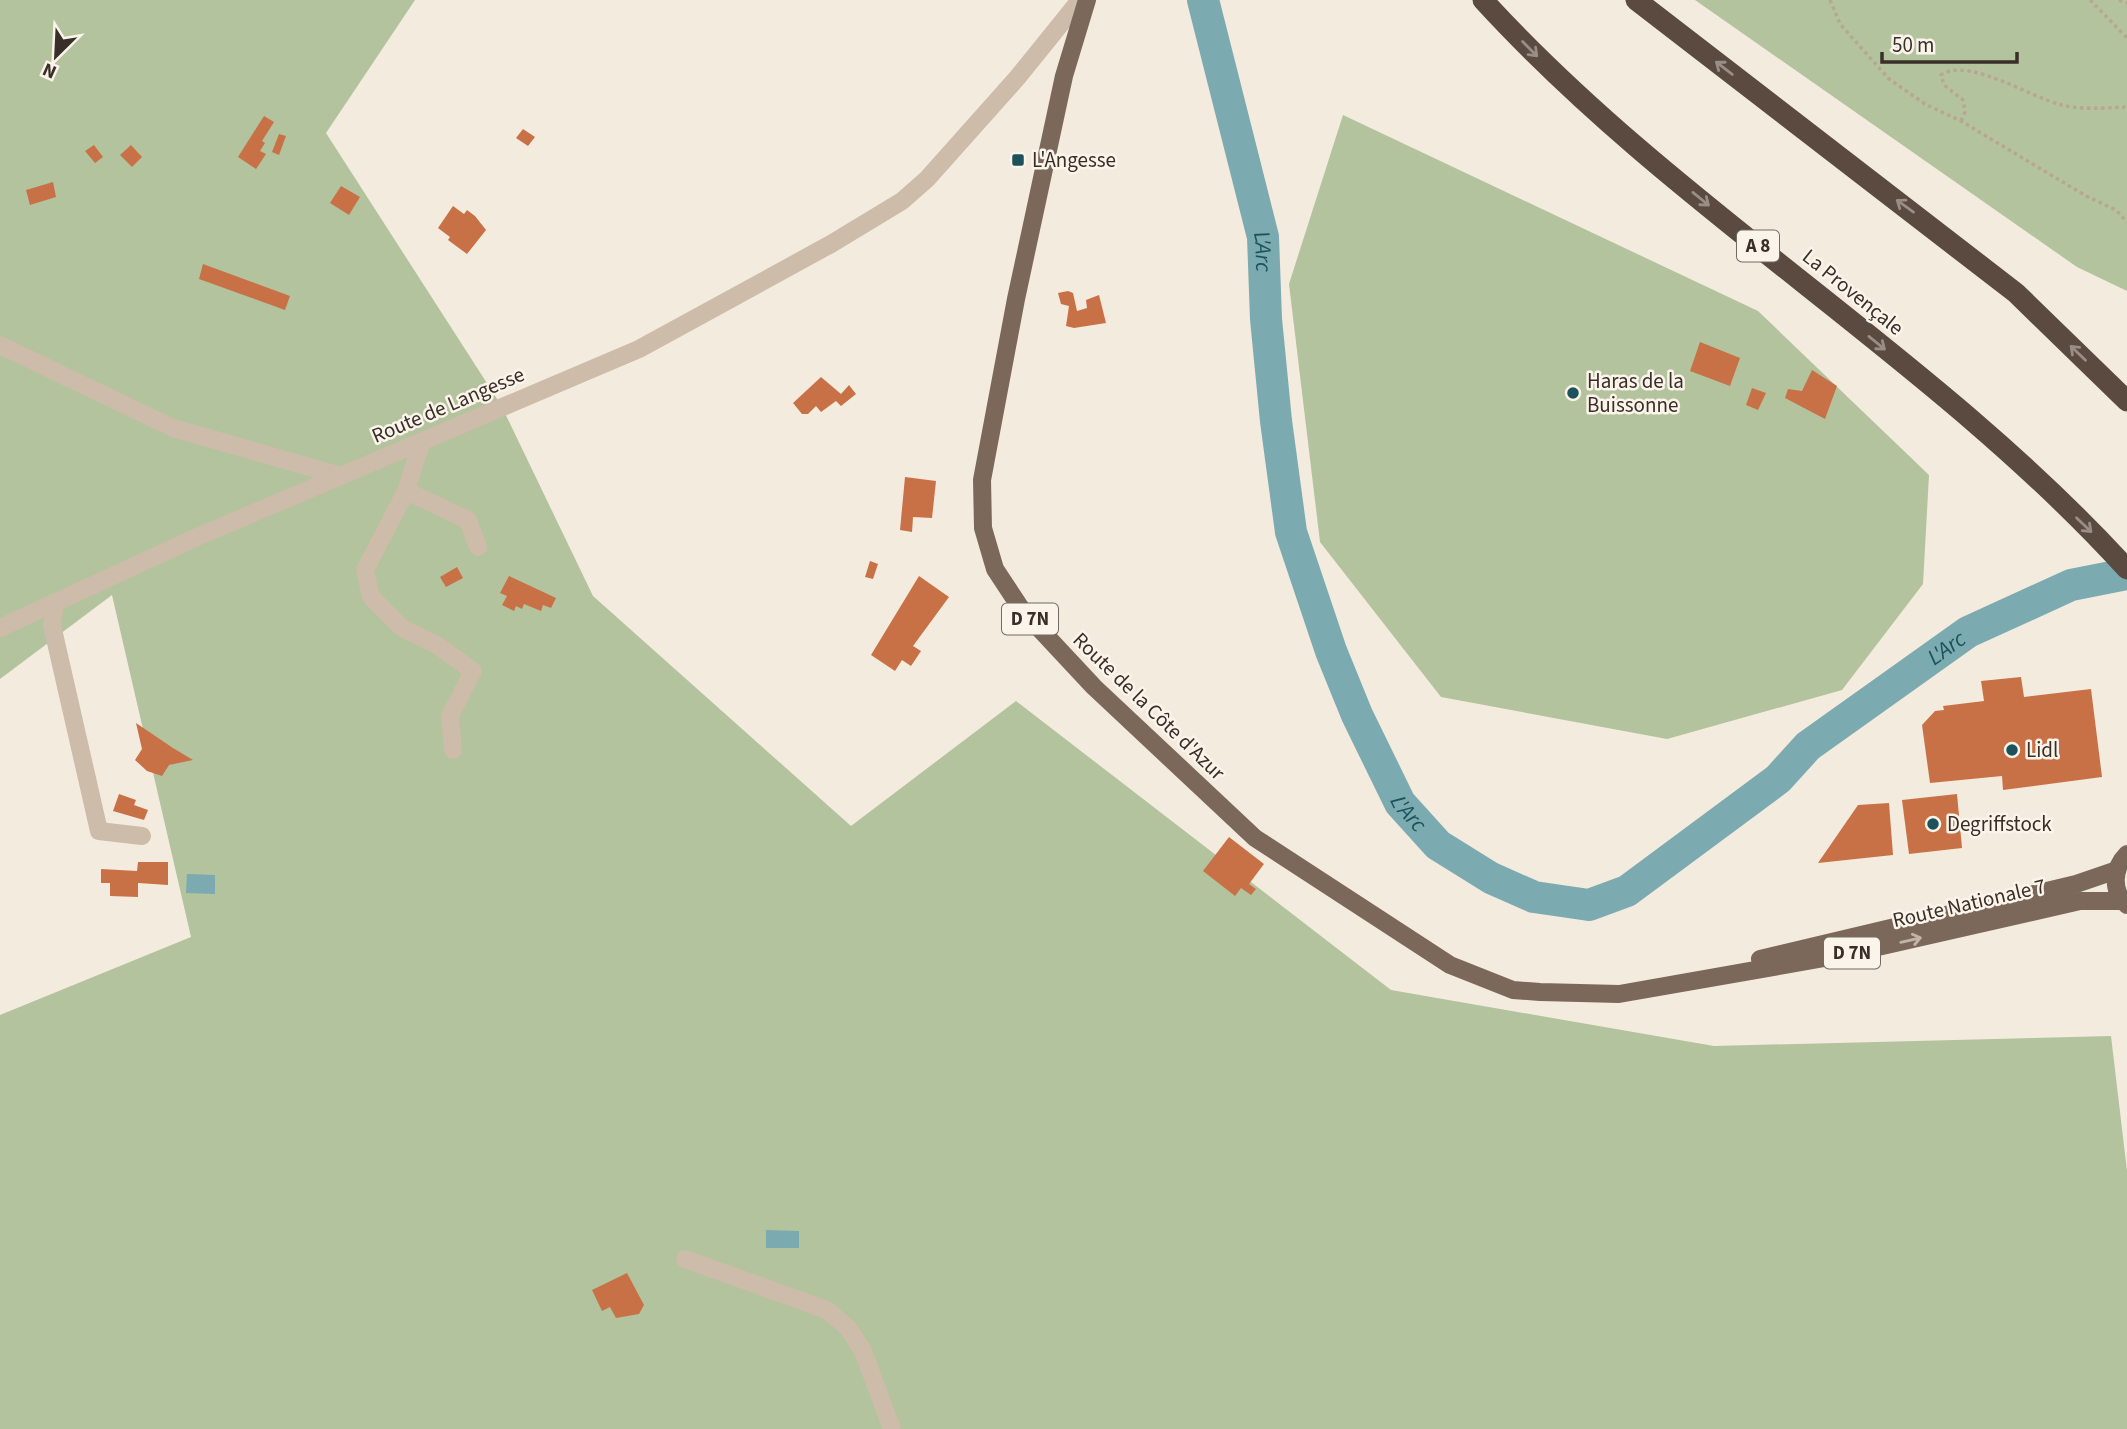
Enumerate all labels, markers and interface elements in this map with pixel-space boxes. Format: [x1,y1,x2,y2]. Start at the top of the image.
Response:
north arrow [21,21,91,91]
scale bar [1882,21,2017,65]
text: 50 m [1892,30,1934,60]
one-way arrow [1522,40,1539,57]
text: N [38,55,61,85]
one-way arrow [1715,61,1734,76]
place label: L'Angesse [1032,145,1116,175]
marker: L'Angesse [1010,152,1026,168]
one-way arrow [1691,191,1709,207]
one-way arrow [1896,198,1915,213]
water label: L'Arc [1246,227,1281,272]
road number: A 8 [1737,230,1779,262]
street label: La Provençale [1796,242,1910,342]
one-way arrow [1868,335,1886,350]
one-way arrow [2070,345,2087,362]
street label: Route de Langesse [367,359,529,451]
place label: Haras de la Buissonne [1587,366,1684,420]
marker: Haras de la Buissonne [1565,385,1581,401]
one-way arrow [2076,517,2093,534]
road number: D 7N [1002,604,1058,634]
water label: L'Arc [1920,622,1972,673]
street label: Route de la Côte d'Azur [1066,625,1232,787]
place label: Lidl [2026,735,2058,765]
marker: Lidl [2004,742,2020,758]
water label: L'Arc [1382,789,1435,839]
place label: Degriffstock [1947,809,2052,839]
marker: Degriffstock [1925,816,1941,832]
street label: Route Nationale 7 [1890,871,2048,935]
one-way arrow [1899,932,1922,946]
road number: D 7N [1824,937,1880,968]

